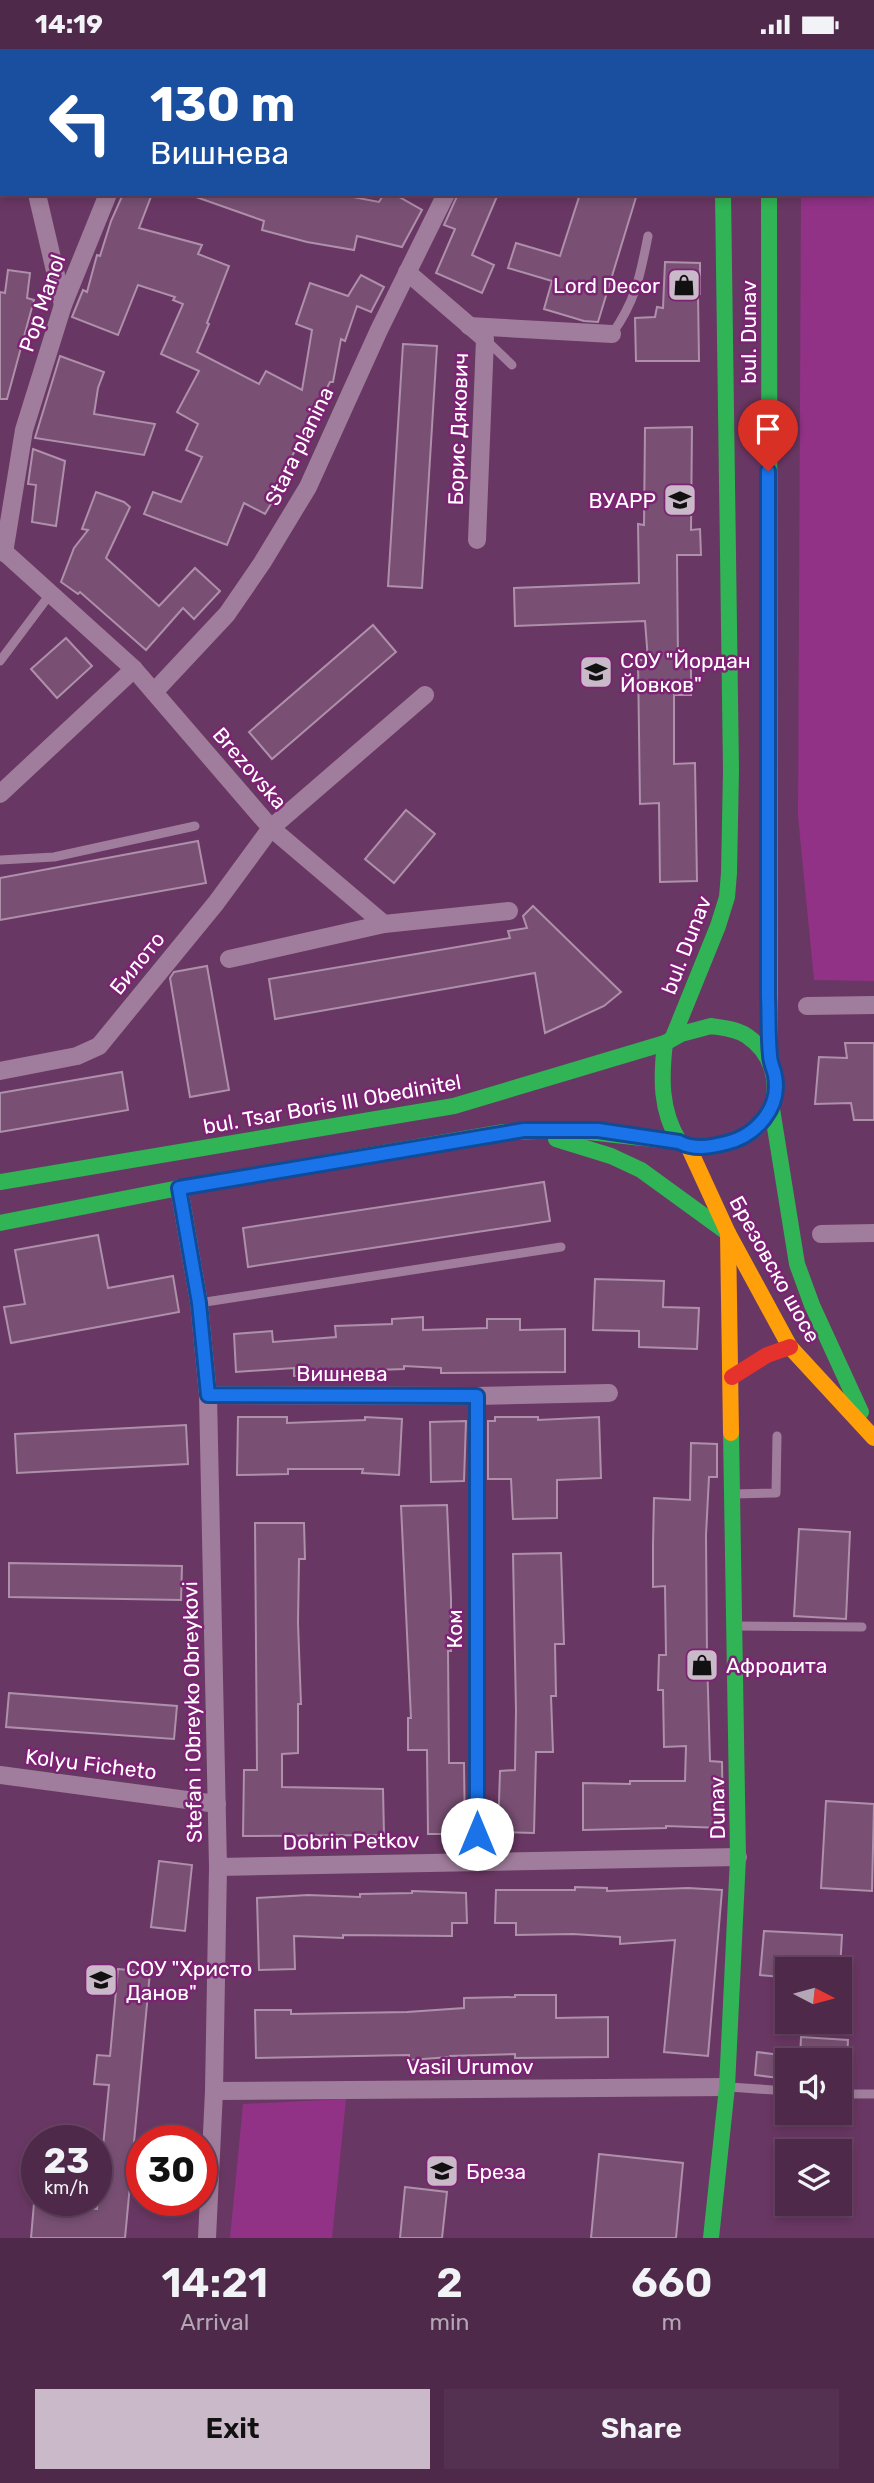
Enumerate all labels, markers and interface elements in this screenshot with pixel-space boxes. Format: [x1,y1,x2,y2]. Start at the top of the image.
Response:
text: 14:19 [35,9,103,40]
text: 130 m [150,75,295,133]
icon: left [35,77,126,168]
text: Вишнева [150,134,289,172]
street label: Pop Manol [14,251,70,355]
shop icon: Lord Decor [665,266,703,304]
place label: Lord Decor [553,273,660,298]
street label: bul. Dunav [736,280,761,384]
street label: Борис Дякович [443,352,473,506]
street label: Stara planina [260,383,338,509]
pin [738,399,798,471]
icon: arrive [749,410,787,448]
school or university icon: ВУАРР [661,481,699,519]
place label: ВУАРР [589,488,656,513]
place label: СОУ "Йордан Йовков" [620,648,751,697]
school or university icon: СОУ "Йордан Йовков" [577,653,615,691]
street label: Brezovska [208,722,292,814]
street label: bul. Dunav [656,892,716,998]
street label: Билото [104,927,170,999]
street label: bul. Tsar Boris III Obedinitel [201,1069,463,1139]
street label: Брезовско шосе [724,1191,826,1347]
street label: Вишнева [296,1361,388,1386]
street label: Stefan i Obreyko Obreykovi [177,1581,207,1843]
street label: Ком [442,1609,467,1649]
shop icon: Афродита [683,1646,721,1684]
place label: Афродита [726,1653,827,1678]
street label: Kolyu Ficheto [24,1744,158,1784]
street label: Dunav [704,1776,730,1840]
position arrow [440,1797,514,1871]
street label: Dobrin Petkov [282,1827,420,1855]
place label: СОУ "Христо Данов" [126,1956,252,2005]
north arrow [775,1957,852,2033]
map controls [775,1957,852,2216]
school or university icon: СОУ "Христо Данов" [82,1961,120,1999]
button: sound [775,2048,852,2125]
street label: Vasil Urumov [406,2054,534,2079]
speed limit sign: 30 [126,2125,217,2216]
button: layers [775,2139,852,2216]
text: 23 [44,2140,89,2182]
school or university icon: Бреза [423,2152,461,2190]
place label: Бреза [466,2159,526,2184]
text: km/h [44,2177,89,2199]
text: 14:21 [161,2258,268,2308]
text: 2 [436,2258,463,2308]
text: 660 [631,2258,713,2308]
text: Arrival [180,2308,249,2336]
text: min [430,2308,470,2336]
text: m [662,2308,682,2336]
button: Exit [35,2389,430,2469]
button: Share [444,2389,839,2469]

